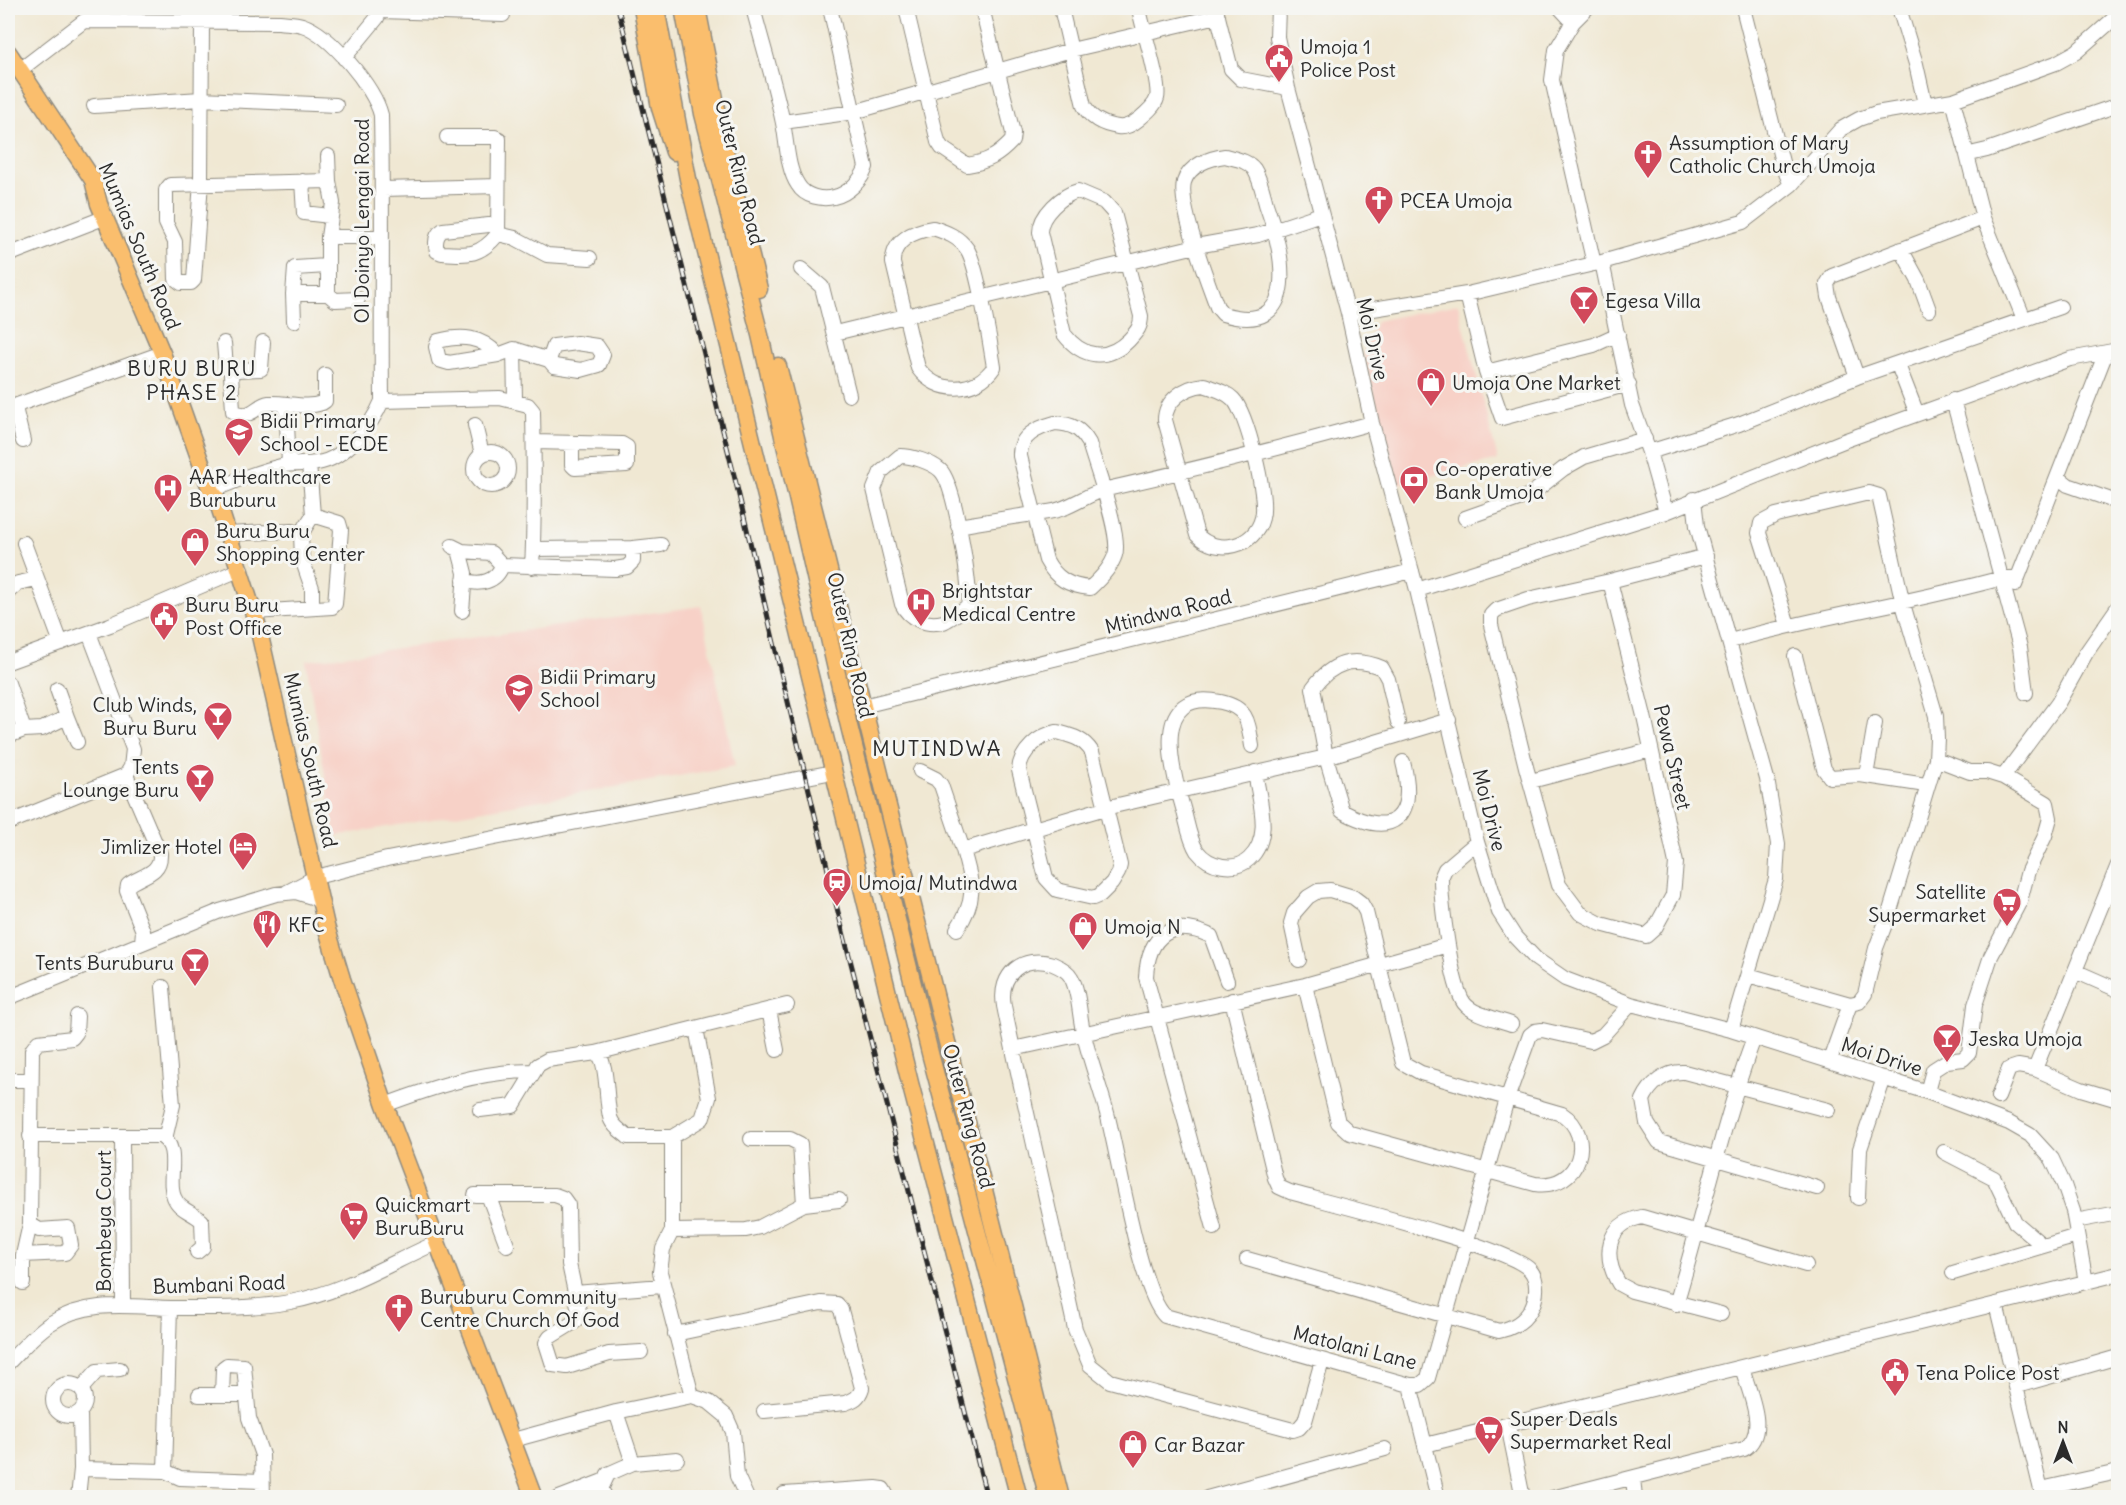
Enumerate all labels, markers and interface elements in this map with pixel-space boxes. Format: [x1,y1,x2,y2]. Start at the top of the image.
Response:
place label: Umoja 1 Police Post [1300,34,1396,82]
public building icon: Umoja 1 Police Post [1263,42,1295,84]
street label: Outer Ring Road [710,97,770,248]
street label: Ol Doinyo Lengai Road [349,118,374,323]
place label: Assumption of Mary Catholic Church Umoja [1669,130,1876,178]
church icon: Assumption of Mary Catholic Church Umoja [1632,138,1664,180]
street label: Mumias South Road [94,159,187,334]
church icon: PCEA Umoja [1363,184,1395,226]
place label: PCEA Umoja [1400,188,1513,213]
bar icon: Egesa Villa [1568,284,1600,326]
place label: Egesa Villa [1605,288,1701,313]
street label: Moi Drive [1351,295,1395,383]
district label: BURU BURU PHASE 2 [127,355,257,406]
shop icon: Umoja One Market [1415,366,1447,408]
place label: Umoja One Market [1452,370,1621,395]
place label: Bidii Primary School - ECDE [260,408,388,456]
school or university icon: Bidii Primary School - ECDE [223,416,255,458]
place label: Co-operative Bank Umoja [1435,456,1552,504]
place label: AAR Healthcare Buruburu [189,464,331,512]
bank icon: Co-operative Bank Umoja [1398,464,1430,506]
hospital icon: AAR Healthcare Buruburu [152,472,184,514]
place label: Buru Buru Shopping Center [216,518,365,566]
shop icon: Buru Buru Shopping Center [179,526,211,568]
street label: Outer Ring Road [822,570,880,721]
place label: Brightstar Medical Centre [942,578,1076,626]
street label: Mtindwa Road [1102,583,1234,639]
hospital icon: Brightstar Medical Centre [905,586,937,628]
place label: Buru Buru Post Office [185,592,282,640]
public building icon: Buru Buru Post Office [148,600,180,642]
place label: Bidii Primary School [540,664,656,712]
street label: Mumias South Road [279,670,343,850]
school or university icon: Bidii Primary School [503,672,535,714]
place label: Club Winds, Buru Buru [93,692,197,740]
bar icon: Club Winds, Buru Buru [202,700,234,742]
street label: Pewa Street [1649,702,1697,812]
district label: MUTINDWA [872,734,1002,762]
place label: Tents Lounge Buru [63,754,179,802]
bar icon: Tents Lounge Buru [184,762,216,804]
street label: Moi Drive [1468,766,1512,854]
hotel icon: Jimlizer Hotel [227,830,259,872]
place label: Jimlizer Hotel [101,834,222,859]
station icon: Umoja/ Mutindwa [821,866,853,908]
place label: Umoja/ Mutindwa [858,870,1018,895]
place label: Satellite Supermarket [1868,879,1986,927]
supermarket icon: Satellite Supermarket [1991,886,2023,928]
restaurant icon: KFC [251,908,283,950]
shop icon: Umoja N [1067,910,1099,952]
place label: KFC [288,912,325,937]
place label: Umoja N [1104,914,1181,939]
bar icon: Tents Buruburu [179,946,211,988]
place label: Tents Buruburu [35,950,174,975]
bar icon: Jeska Umoja [1931,1022,1963,1064]
place label: Jeska Umoja [1968,1026,2082,1051]
street label: Moi Drive [1838,1031,1926,1081]
street label: Outer Ring Road [938,1041,1000,1191]
street label: Bombeya Court [91,1150,116,1292]
place label: Quickmart BuruBuru [375,1192,471,1240]
supermarket icon: Quickmart BuruBuru [338,1200,370,1242]
street label: Bumbani Road [152,1269,286,1299]
place label: Buruburu Community Centre Church Of God [420,1284,620,1332]
church icon: Buruburu Community Centre Church Of God [383,1292,415,1334]
street label: Matolani Lane [1290,1320,1420,1374]
public building icon: Tena Police Post [1879,1356,1911,1398]
place label: Tena Police Post [1916,1360,2060,1385]
place label: Super Deals Supermarket Real [1510,1406,1672,1454]
north arrow [2033,1412,2093,1472]
supermarket icon: Super Deals Supermarket Real [1473,1414,1505,1456]
text: N [2057,1417,2069,1437]
shop icon: Car Bazar [1117,1428,1149,1470]
place label: Car Bazar [1154,1432,1245,1457]

